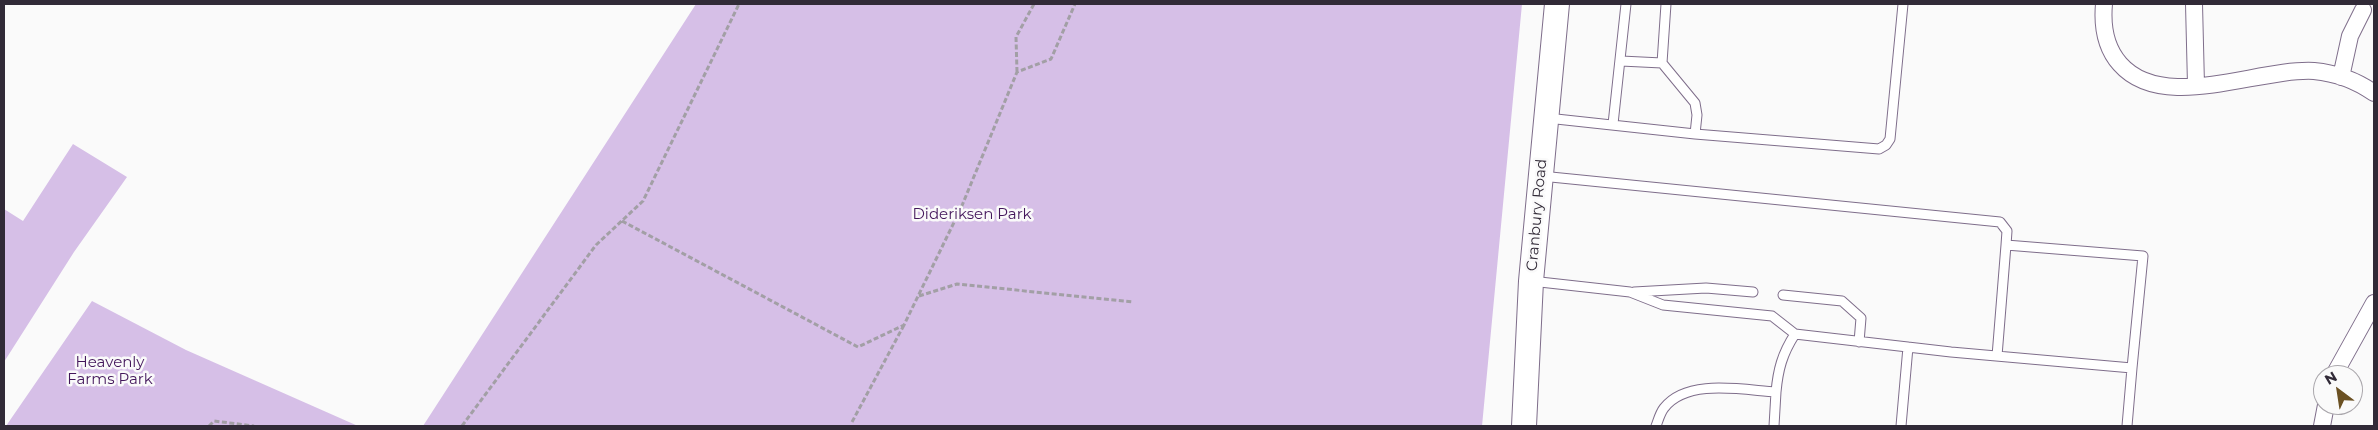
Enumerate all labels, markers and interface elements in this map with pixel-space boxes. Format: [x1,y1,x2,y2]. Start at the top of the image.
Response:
street label: Cranbury Road [1523,158,1551,272]
park label: Dideriksen Park [912,206,1032,224]
park label: Heavenly Farms Park [67,354,153,389]
north arrow [2313,365,2363,415]
text: N [2321,367,2340,389]

